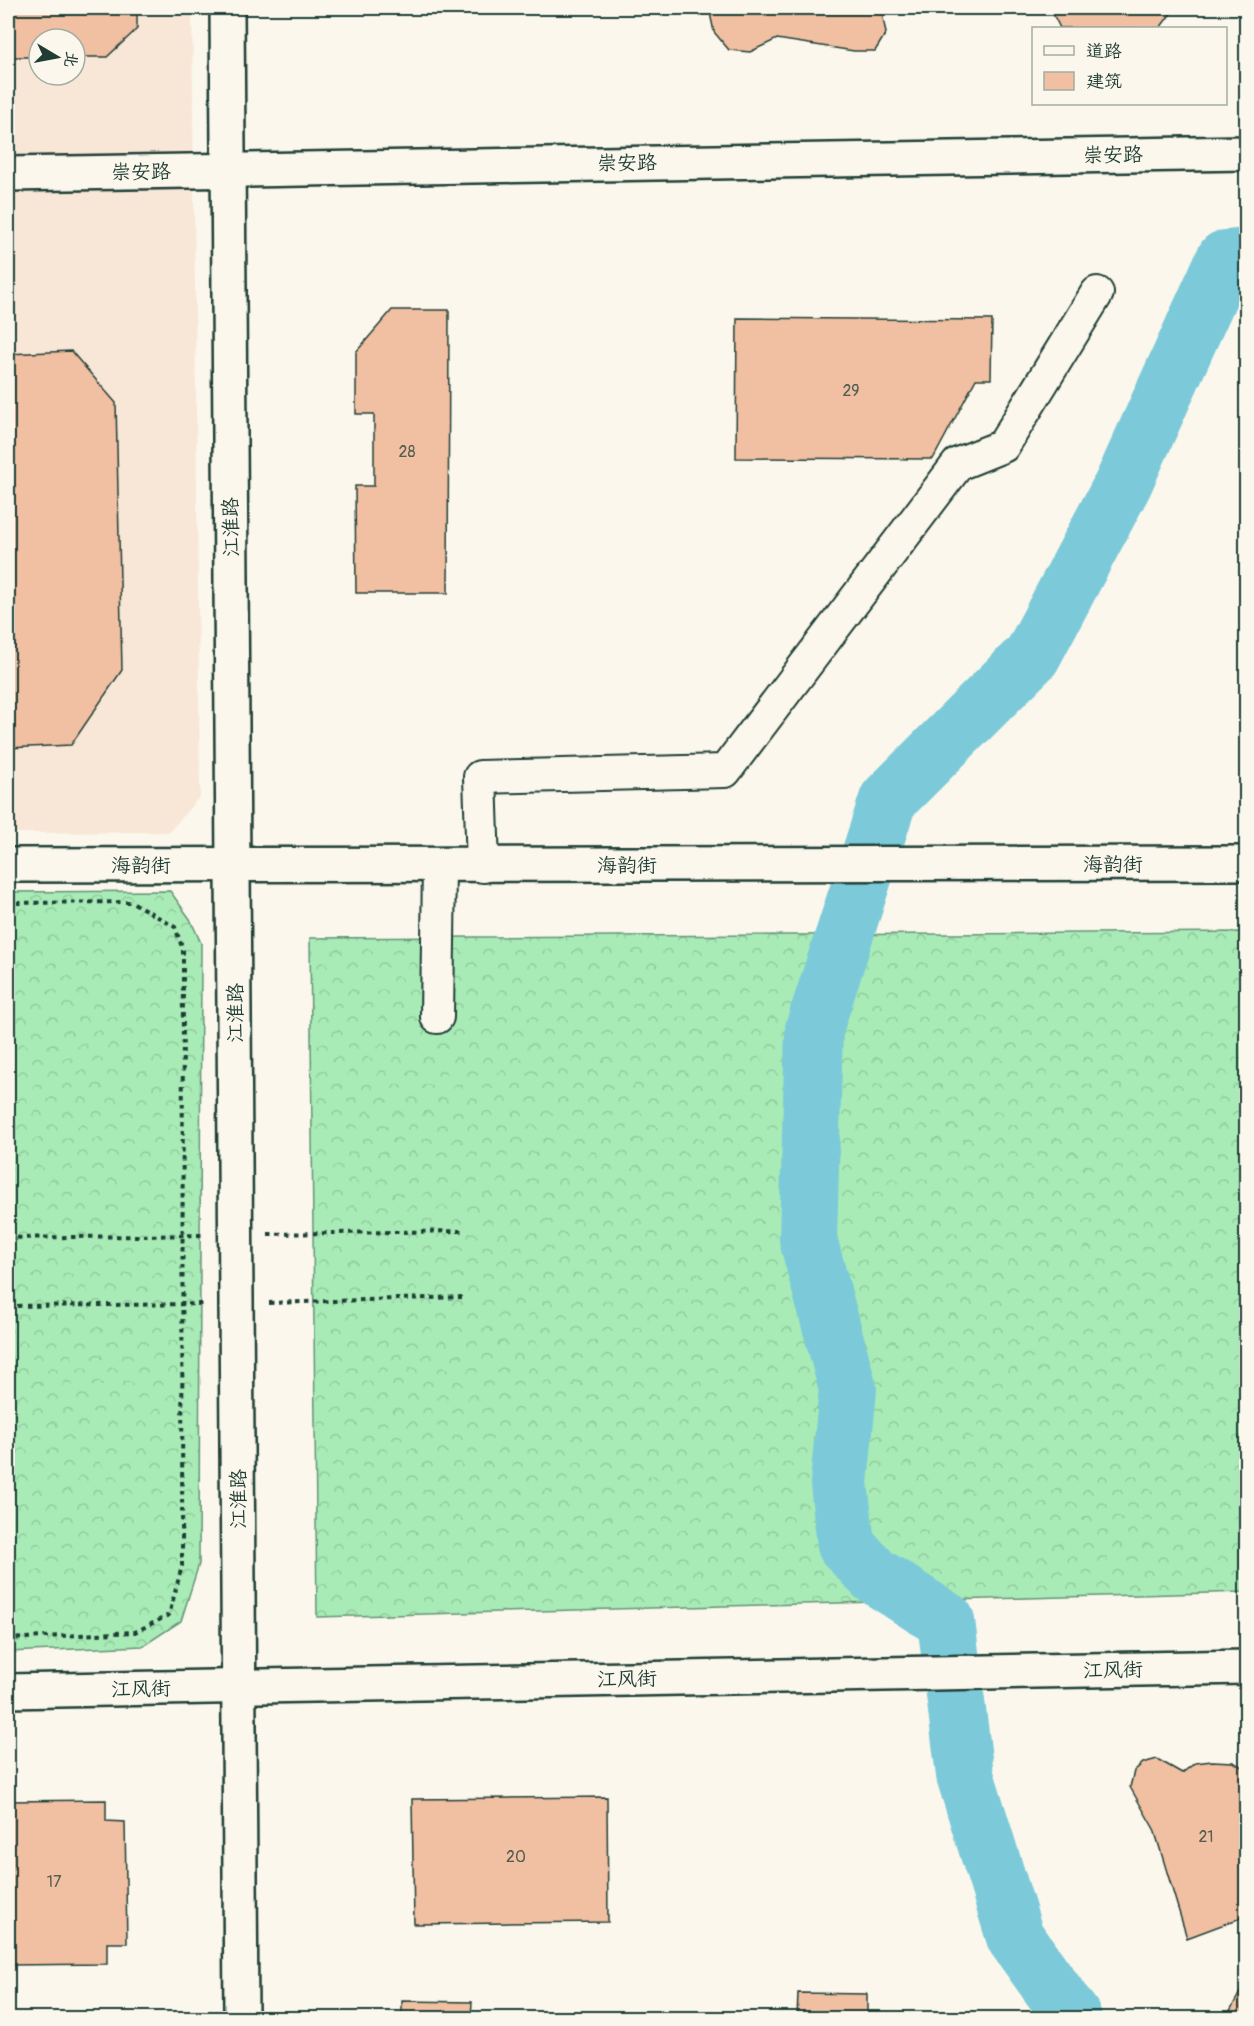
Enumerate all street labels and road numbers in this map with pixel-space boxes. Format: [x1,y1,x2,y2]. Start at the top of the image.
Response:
street label: 崇安路 [1083,142,1144,168]
street label: 崇安路 [597,150,658,176]
street label: 崇安路 [111,159,172,185]
street label: 江淮路 [218,496,244,557]
street label: 海韵街 [1083,852,1143,877]
street label: 海韵街 [111,853,171,878]
street label: 海韵街 [597,853,657,878]
street label: 江淮路 [223,982,248,1043]
street label: 江淮路 [226,1468,251,1529]
street label: 江风街 [1083,1657,1143,1683]
street label: 江风街 [597,1666,657,1692]
street label: 江风街 [111,1676,171,1702]

